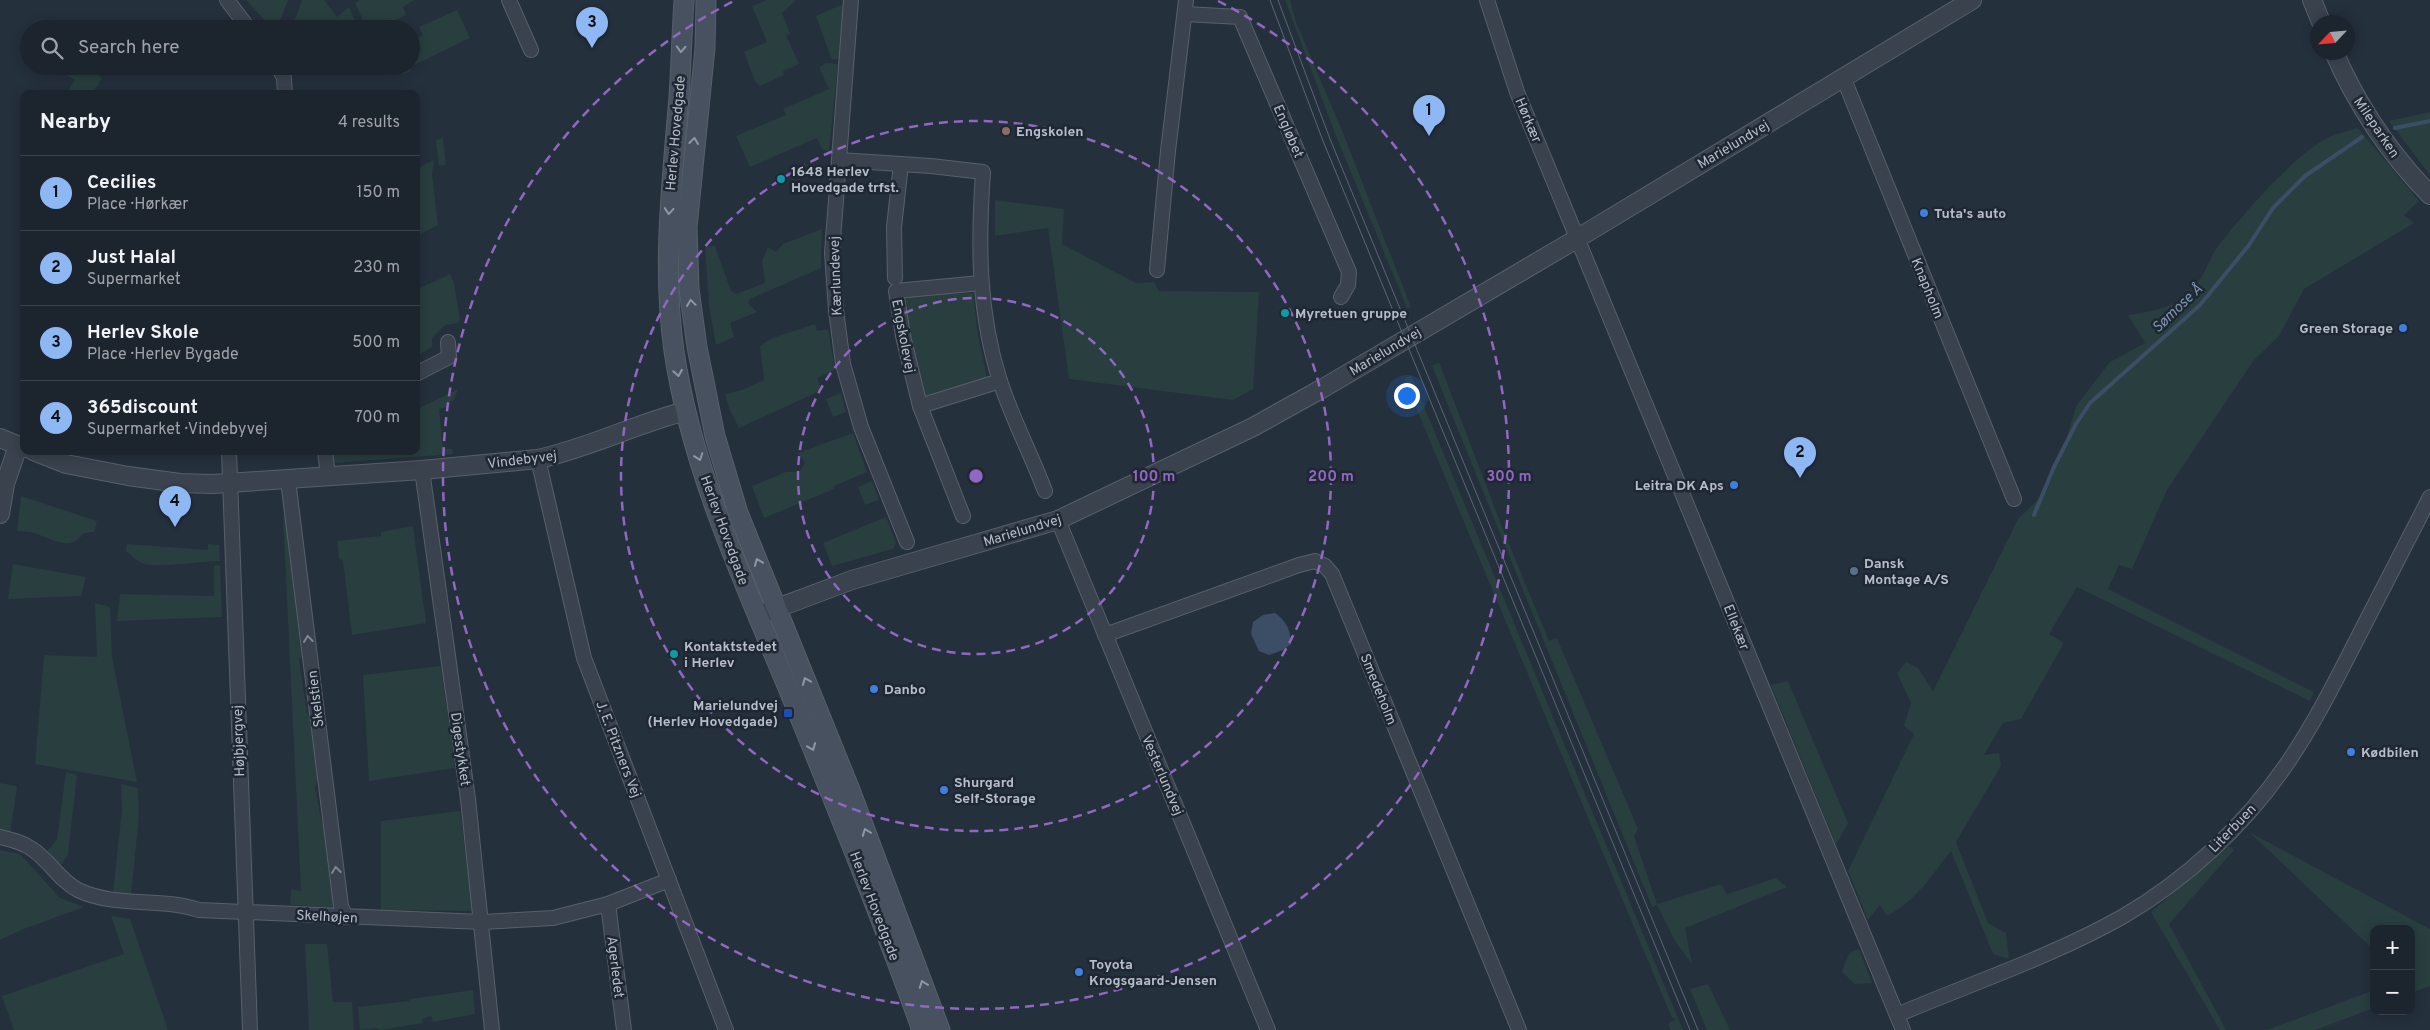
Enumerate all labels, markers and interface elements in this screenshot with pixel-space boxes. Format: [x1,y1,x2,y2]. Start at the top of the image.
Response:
pin: 3 [576,7,608,48]
north arrow [2310,15,2355,60]
search box [20,20,420,75]
icon: search [38,34,66,62]
text: Search here [78,36,180,60]
one-way arrow [676,45,687,53]
street label: Herlev Hovedgade [663,75,690,191]
street label: Mileparken [2349,94,2402,162]
pin: 1 [1413,95,1445,136]
street label: Hørkær [1510,95,1545,146]
street label: Engløbet [1269,102,1306,161]
text: Nearby [40,109,111,136]
text: 4 results [338,113,400,133]
street label: Marielundvej [1695,117,1773,173]
place label: Engskolen [1016,124,1084,141]
marker: Engskolen [1000,125,1012,137]
one-way arrow [689,136,700,144]
place label: 1648 Herlev Hovedgade trfst. [791,164,899,197]
text: Cecilies [87,171,156,195]
marker: 1648 Herlev Hovedgade trfst. [775,173,787,185]
text: 1 [53,183,59,203]
text: 150 m [357,183,400,203]
text: Place · Hørkær [87,195,189,215]
place label: Tuta's auto [1934,206,2006,223]
one-way arrow [664,207,675,215]
marker: Tuta's auto [1918,207,1930,219]
street label: Kærlundevej [827,236,846,316]
text: Just Halal [87,246,176,270]
street label: Knapholm [1907,256,1946,321]
text: 2 [51,258,61,278]
text: 230 m [353,258,400,278]
text: Supermarket [87,270,181,290]
water label: Sømose Å [2149,280,2208,338]
one-way arrow [686,298,696,307]
street label: Engskolevej [887,298,918,375]
place label: Myretuen gruppe [1295,306,1407,323]
marker: Myretuen gruppe [1279,307,1291,319]
text: Herlev Skole [87,321,199,345]
place label: Green Storage [2299,321,2393,338]
marker: Green Storage [2397,322,2409,334]
street label: Marielundvej [1347,324,1425,380]
text: 3 [51,333,61,353]
text: 500 m [352,333,400,353]
text: Place · Herlev Bygade [87,345,239,365]
one-way arrow [672,368,682,377]
your location [1394,383,1420,409]
text: 365discount [87,396,198,420]
text: 4 [51,408,61,428]
text: 700 m [354,408,400,428]
text: Supermarket · Vindebyvej [87,420,268,440]
pin: 2 [1784,437,1816,478]
street label: Vindebyvej [486,448,558,473]
one-way arrow [693,453,703,461]
centre of rings [967,467,985,485]
text: 100 m [1133,468,1175,487]
text: 200 m [1308,468,1354,487]
text: 300 m [1486,468,1532,487]
street label: Herlev Hovedgade [696,473,751,588]
place label: Leitra DK Aps [1635,478,1724,495]
marker: Leitra DK Aps [1728,479,1740,491]
pin: 4 [159,486,191,527]
street label: Marielundvej [981,512,1063,551]
place label: Dansk Montage A/S [1864,556,1949,589]
one-way arrow [754,559,764,567]
marker: Dansk Montage A/S [1848,565,1860,577]
street label: Ellekær [1719,602,1753,653]
one-way arrow [303,635,314,643]
place label: Kontaktstedet i Herlev [684,639,777,672]
marker: Kontaktstedet i Herlev [668,648,680,660]
street label: Smedeholm [1356,652,1400,728]
street label: Skelstien [305,669,328,728]
one-way arrow [802,677,812,686]
place label: Danbo [884,682,926,699]
marker: Danbo [868,683,880,695]
place label: Marielundvej (Herlev Hovedgade) [648,698,778,731]
street label: J. E. Pitzners Vej [591,699,644,800]
street label: Højbjergvej [230,705,249,777]
marker: Marielundvej (Herlev Hovedgade) [782,707,794,719]
street label: Digestykket [446,711,473,787]
street label: Vesterlundvej [1137,733,1186,818]
one-way arrow [805,742,816,751]
place label: Kødbilen [2361,745,2419,762]
marker: Kødbilen [2345,746,2357,758]
place label: Shurgard Self-Storage [954,775,1036,808]
marker: Shurgard Self-Storage [938,784,950,796]
street label: Literbuen [2206,801,2260,857]
one-way arrow [862,828,872,837]
street label: Herlev Hovedgade [845,850,902,964]
one-way arrow [331,865,342,873]
street label: Skelhøjen [296,907,358,928]
map controls [2370,925,2415,1015]
button: + [2370,925,2415,970]
street label: Agerledet [602,935,627,999]
place label: Toyota Krogsgaard-Jensen [1089,957,1217,990]
marker: Toyota Krogsgaard-Jensen [1073,966,1085,978]
button: − [2370,970,2415,1015]
one-way arrow [919,980,929,989]

